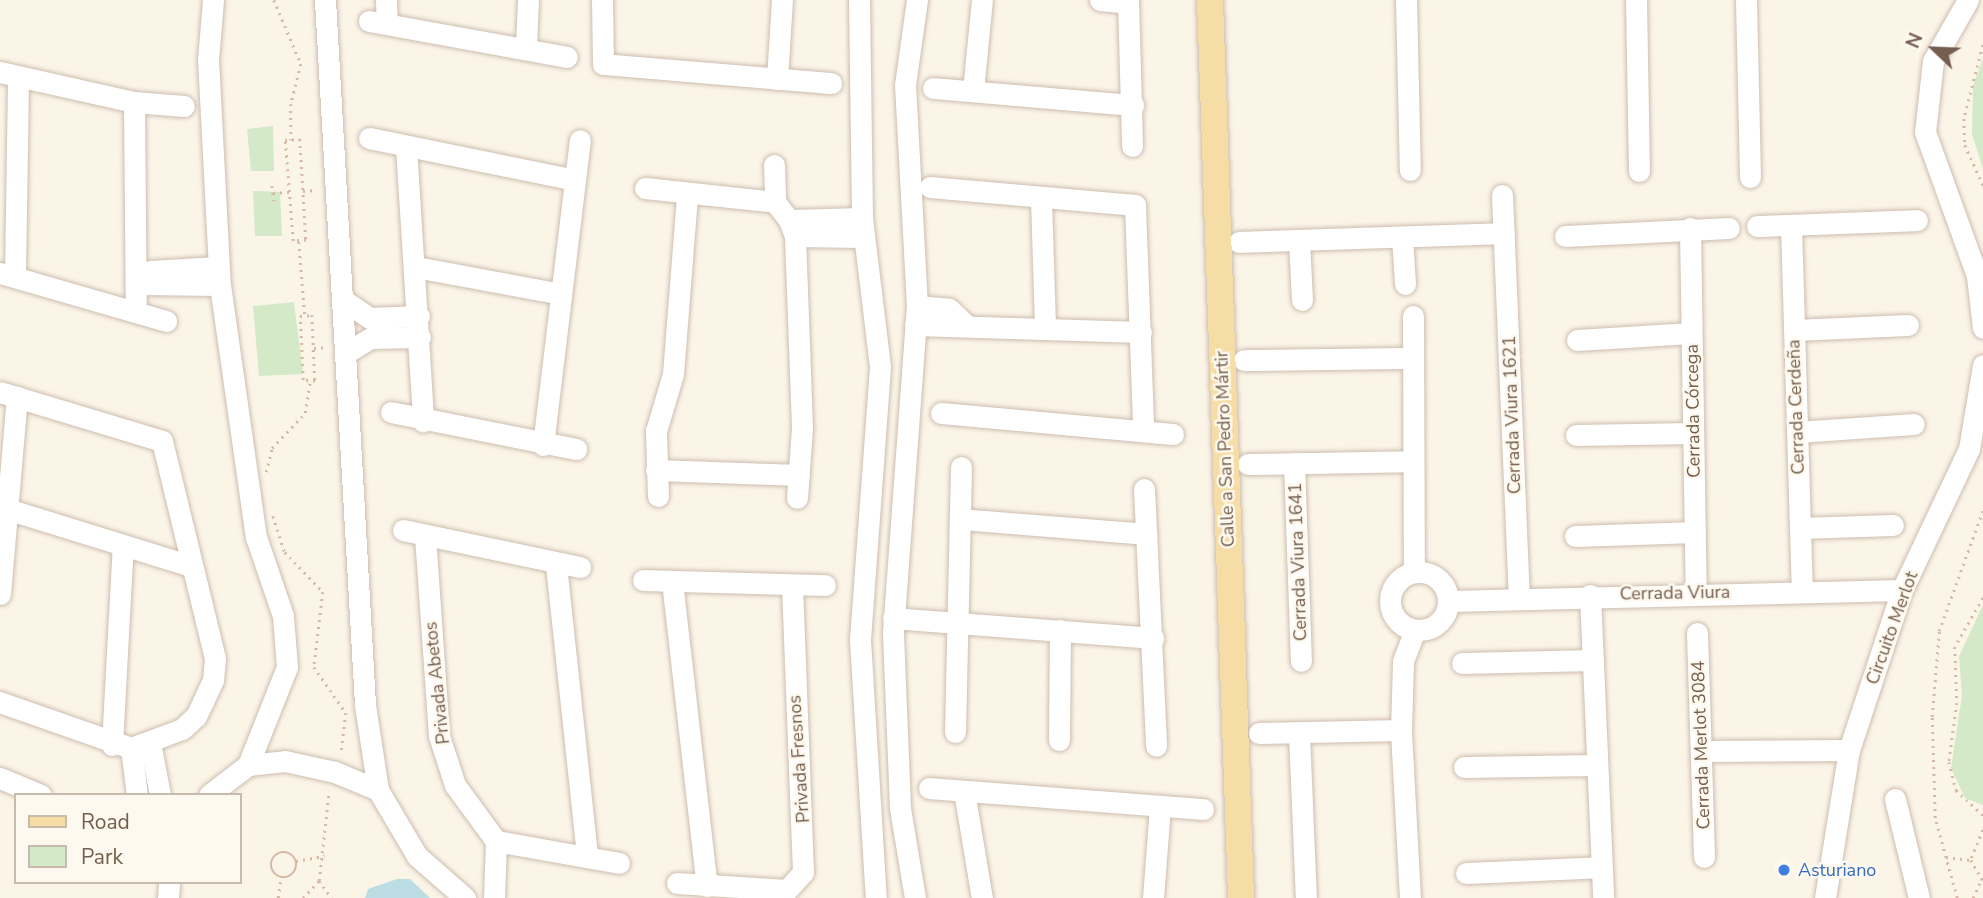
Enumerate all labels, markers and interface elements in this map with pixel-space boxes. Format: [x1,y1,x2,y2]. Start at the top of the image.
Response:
north arrow [1899,14,1969,84]
text: N [1900,29,1929,52]
street label: Cerrada Viura 1621 [1498,335,1526,495]
street label: Cerrada Cerdeña [1783,339,1809,475]
street label: Cerrada Córcega [1681,344,1705,478]
street label: Calle a San Pedro Mártir [1211,350,1239,548]
street label: Cerrada Viura 1641 [1284,482,1312,642]
street label: Circuito Merlot [1862,568,1922,688]
street label: Cerrada Viura [1620,581,1730,605]
street label: Privada Abetos [420,621,454,745]
street label: Cerrada Merlot 3084 [1687,660,1715,830]
street label: Privada Fresnos [784,694,814,824]
legend [14,793,242,884]
text: Road [81,808,130,836]
text: Park [81,843,123,871]
place label: Asturiano [1798,859,1876,881]
marker: Asturiano [1776,862,1792,878]

